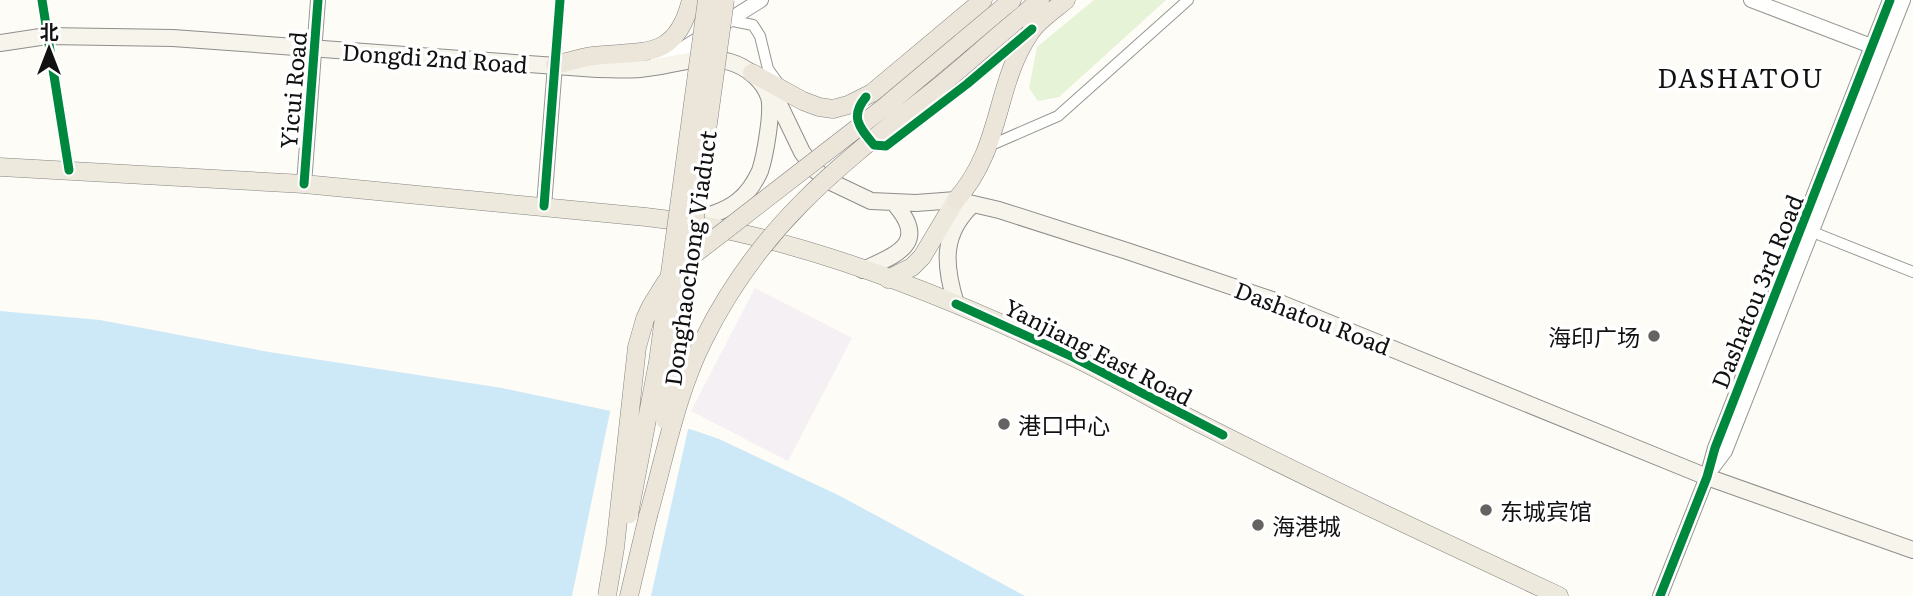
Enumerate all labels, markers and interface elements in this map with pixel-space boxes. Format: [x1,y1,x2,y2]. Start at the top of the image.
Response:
north arrow [14,14,84,84]
text: 北 [39,17,59,45]
street label: Yicui Road [270,30,314,150]
street label: Dongdi 2nd Road [341,34,529,80]
district label: DASHATOU [1657,57,1825,96]
street label: Donghaochong Viaduct [654,127,724,388]
street label: Dashatou 3rd Road [1702,189,1810,393]
street label: Dashatou Road [1230,272,1396,362]
street label: Yanjiang East Road [999,289,1199,413]
place label: 海印广场 [1548,319,1640,353]
marker: 海印广场 [1646,328,1662,344]
place label: 港口中心 [1018,407,1110,441]
marker: 港口中心 [996,416,1012,432]
place label: 东城宾馆 [1500,493,1592,527]
marker: 东城宾馆 [1478,502,1494,518]
place label: 海港城 [1272,508,1341,542]
marker: 海港城 [1250,517,1266,533]

